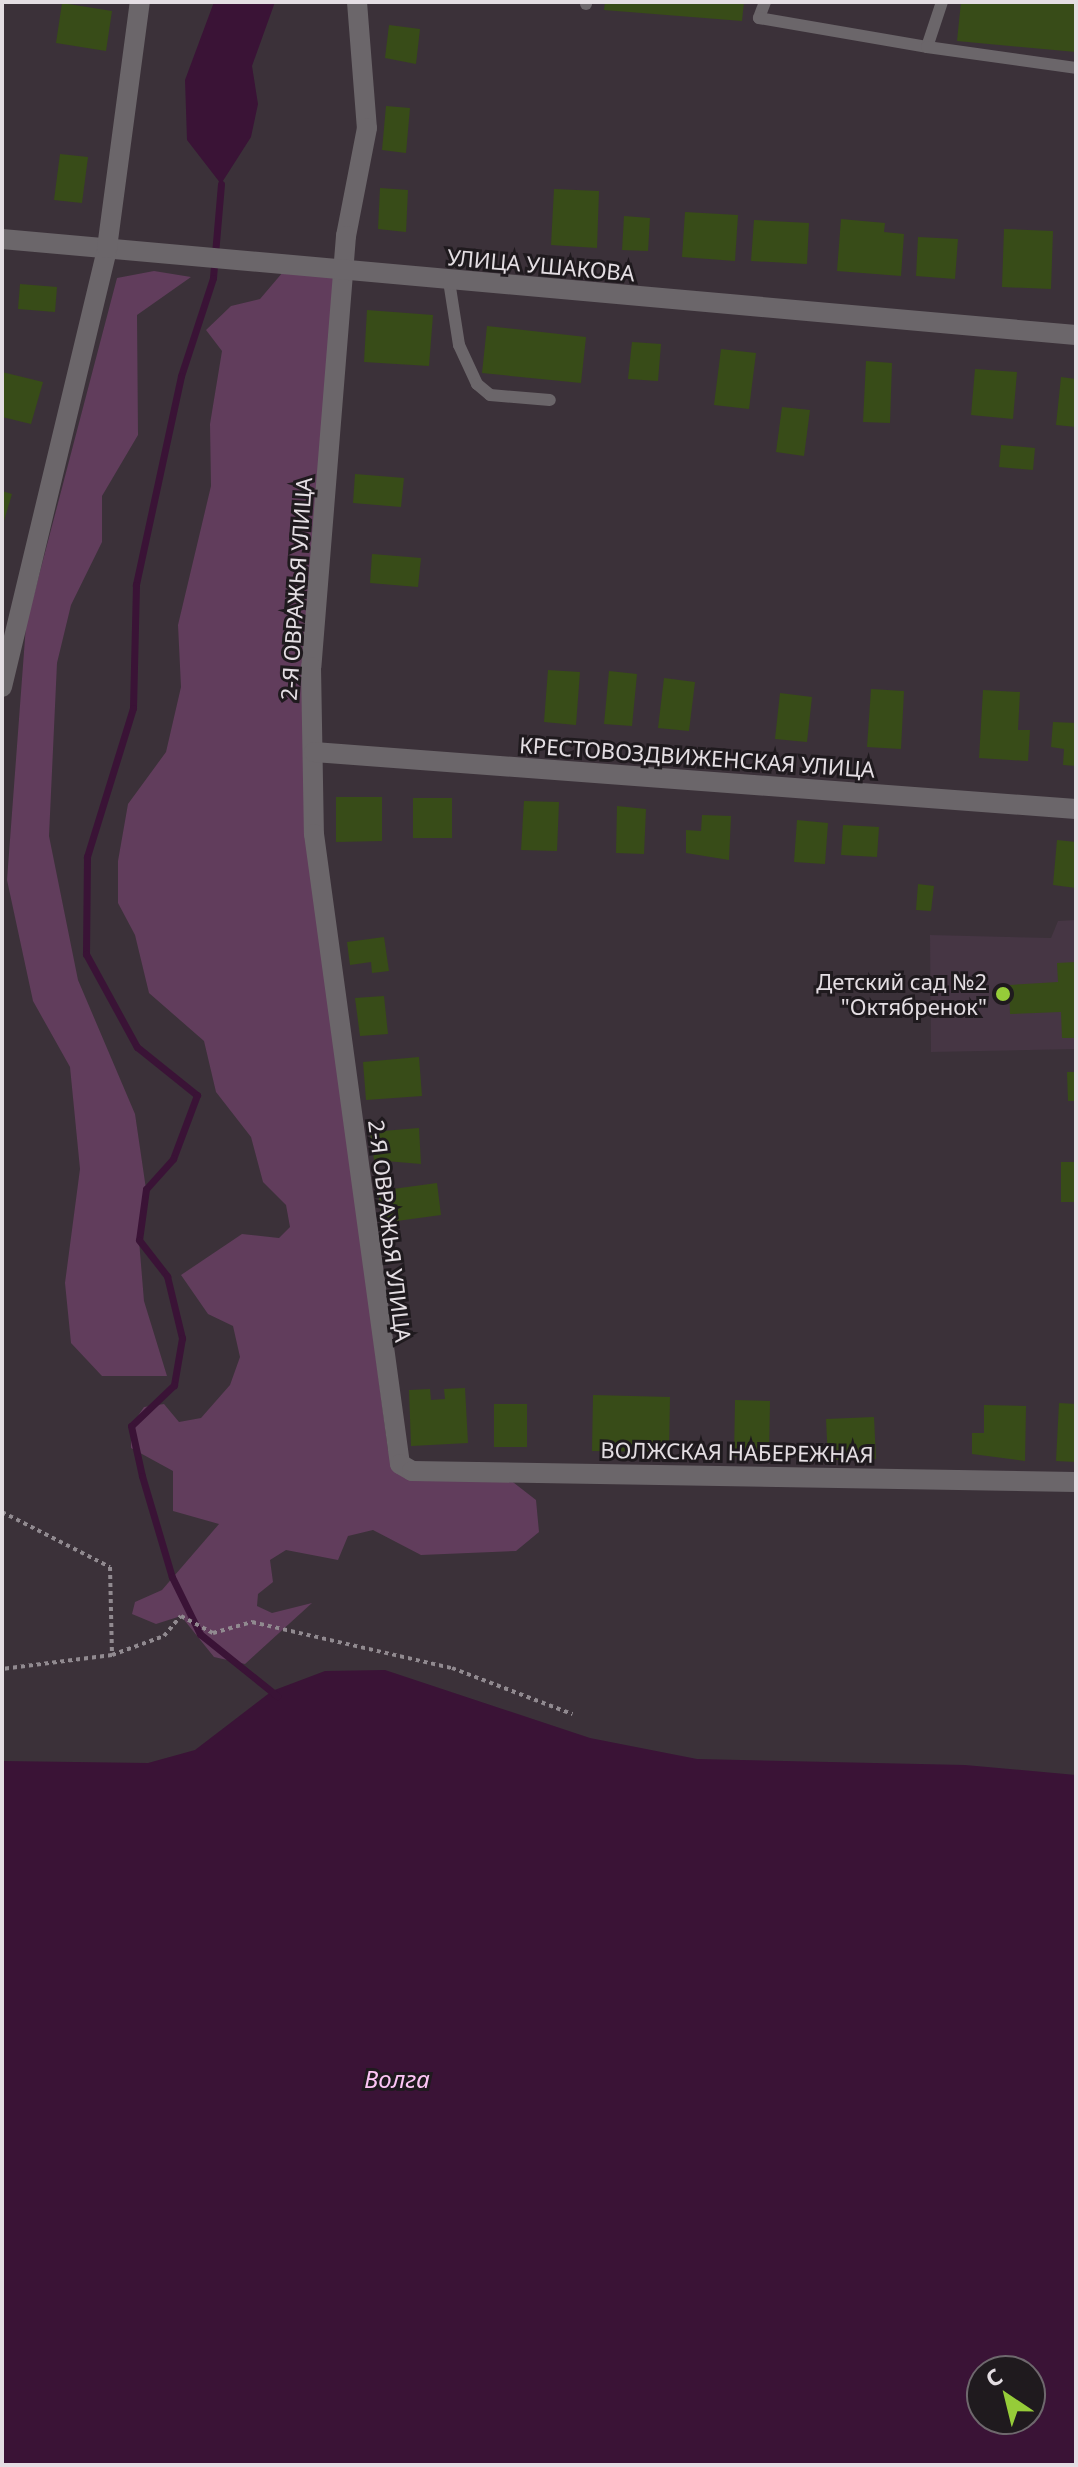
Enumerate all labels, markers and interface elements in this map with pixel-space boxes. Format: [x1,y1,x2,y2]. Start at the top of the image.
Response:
street label: УЛИЦА УШАКОВА [446,244,636,286]
street label: 2-Я ОВРАЖЬЯ УЛИЦА [275,477,317,701]
street label: КРЕСТОВОЗДВИЖЕНСКАЯ УЛИЦА [518,731,876,783]
place label: Детский сад №2 "Октябренок" [816,968,987,1020]
marker: Детский сад №2 "Октябренок" [994,985,1012,1003]
street label: 2-Я ОВРАЖЬЯ УЛИЦА [363,1118,417,1344]
street label: ВОЛЖСКАЯ НАБЕРЕЖНАЯ [600,1436,874,1468]
water label: Волга [364,2065,430,2093]
north arrow [966,2355,1046,2435]
text: С [979,2361,1008,2393]

